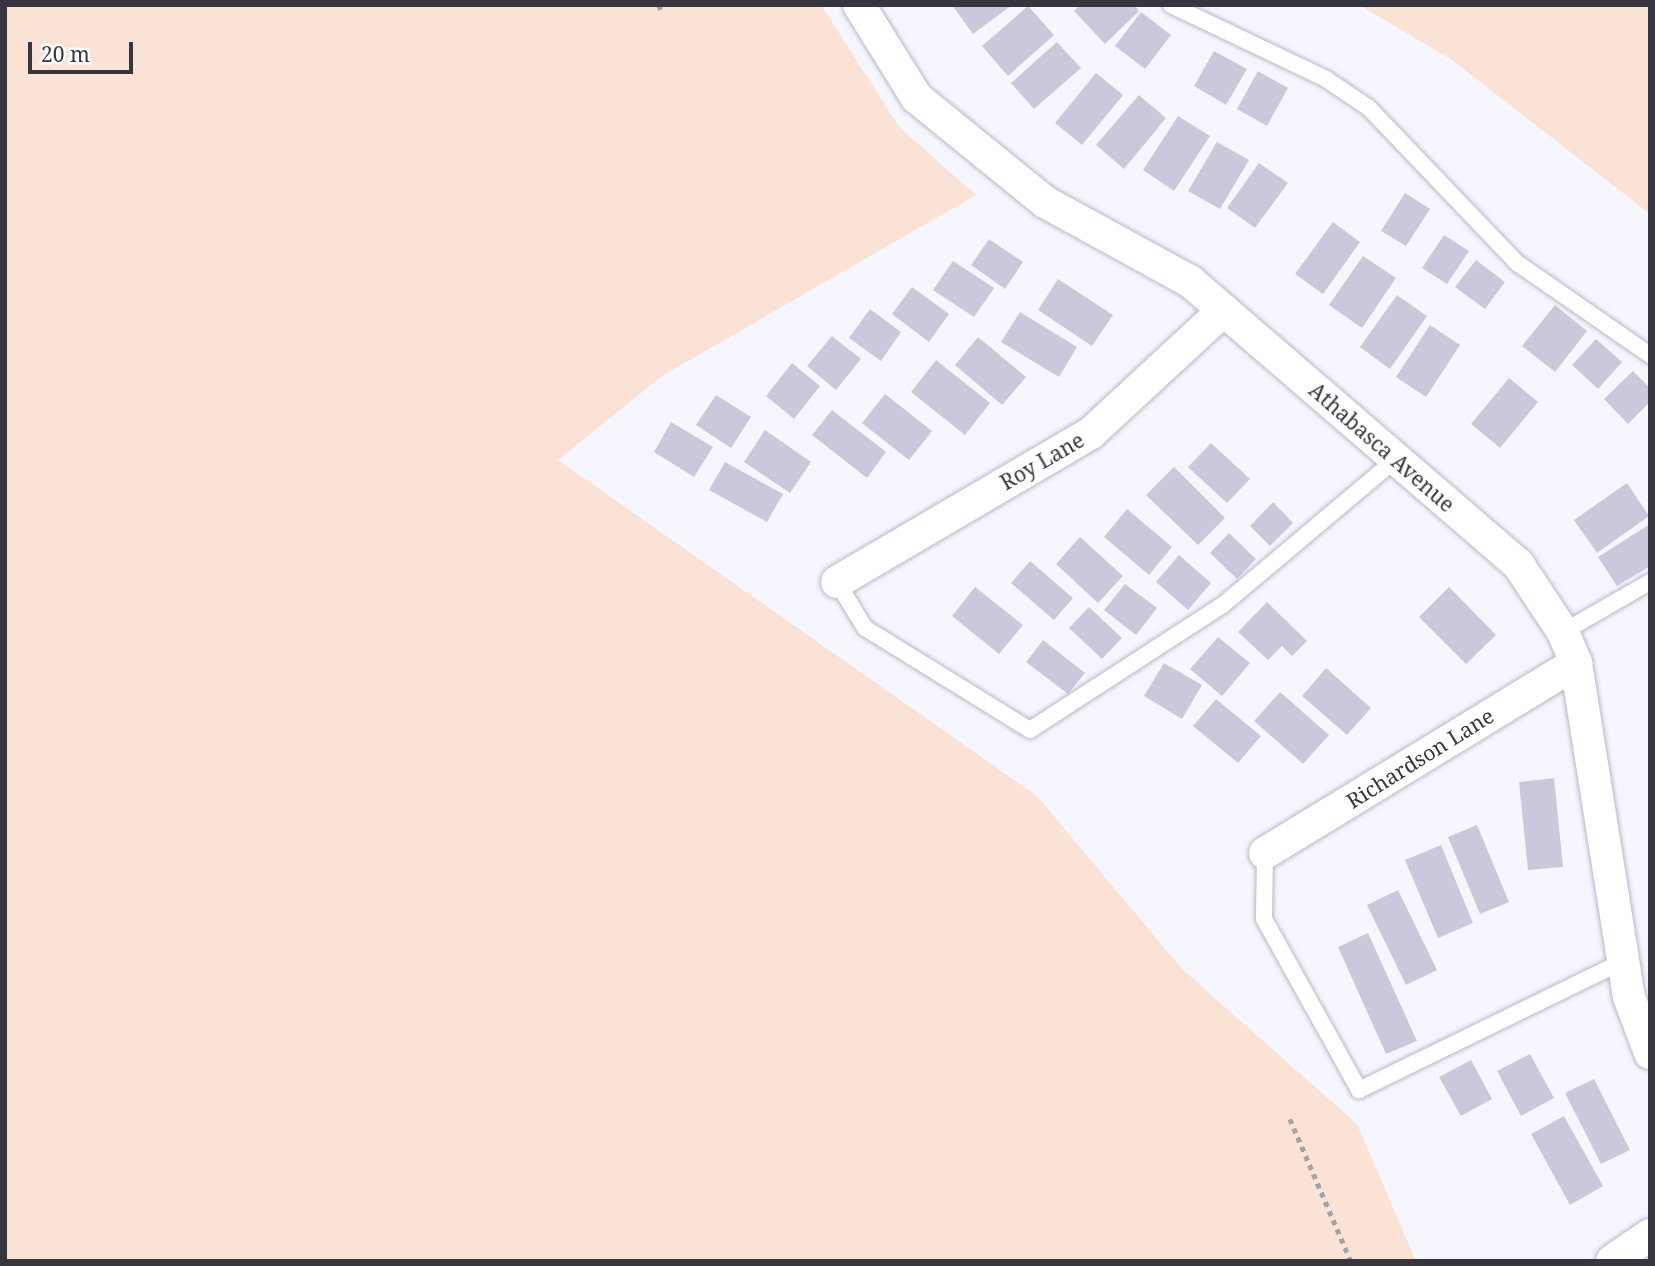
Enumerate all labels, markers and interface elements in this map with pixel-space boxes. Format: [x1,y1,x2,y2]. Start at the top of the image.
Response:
scale bar [32,28,136,72]
text: 20 m [41,40,90,68]
street label: Athabasca Avenue [1304,377,1460,517]
street label: Roy Lane [996,427,1088,495]
street label: Richardson Lane [1342,703,1498,813]

